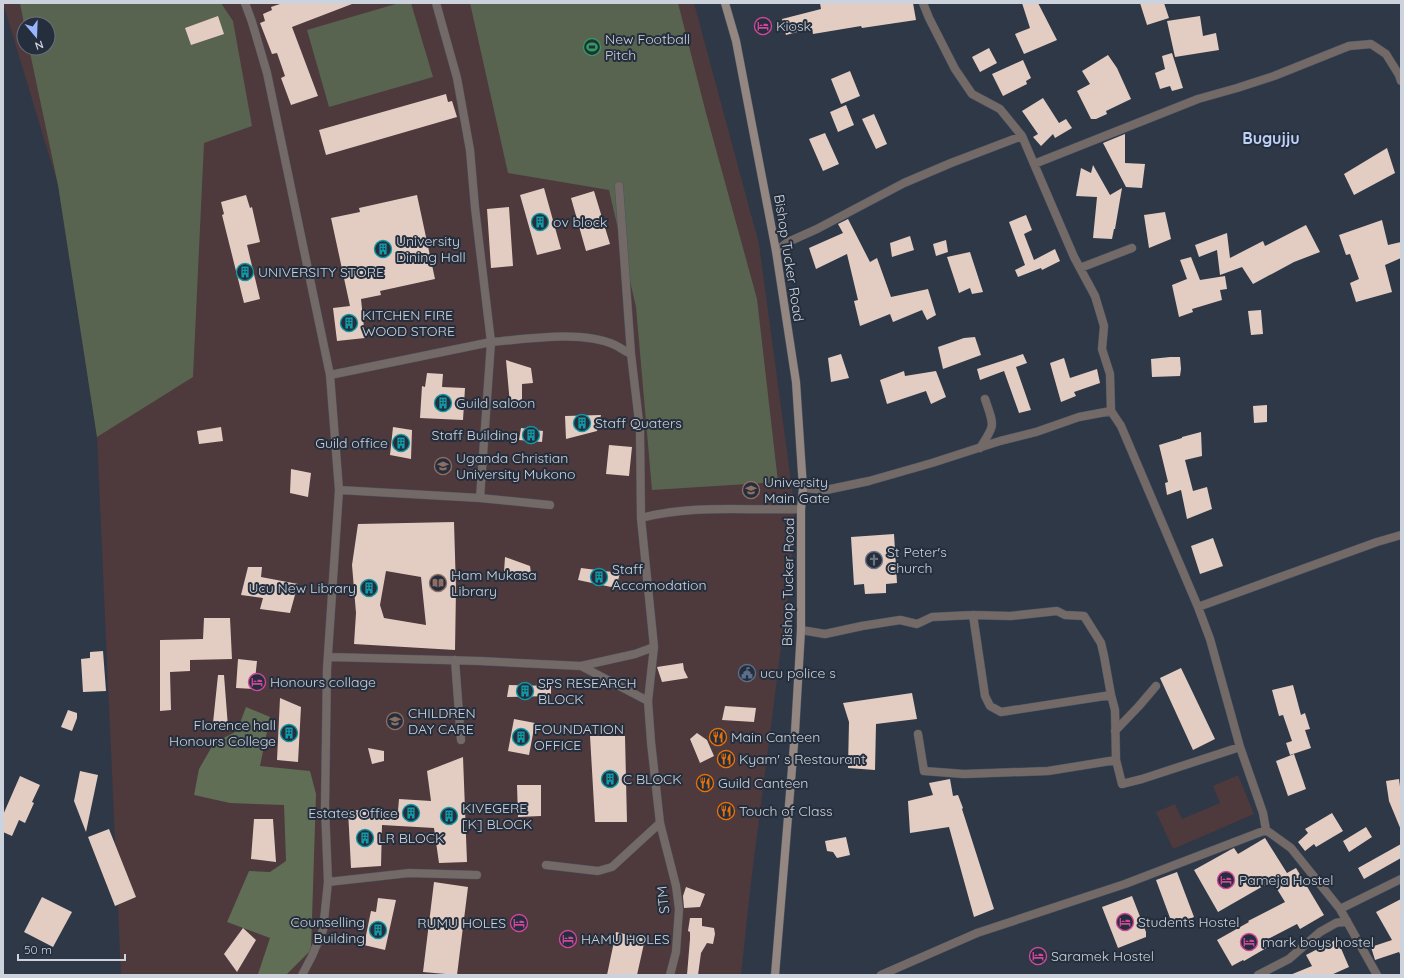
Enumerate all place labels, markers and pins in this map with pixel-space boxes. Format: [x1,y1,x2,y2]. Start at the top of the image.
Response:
hotel icon: Kiosk [753,16,773,36]
place label: Kiosk [776,17,811,35]
place label: New Football Pitch [605,30,690,64]
sports icon: New Football Pitch [582,37,602,57]
building icon: ov block [530,212,550,232]
place label: ov block [553,213,607,231]
place label: University Dining Hall [396,232,466,266]
building icon: University Dining Hall [373,239,393,259]
building icon: UNIVERSITY STORE [235,262,255,282]
place label: UNIVERSITY STORE [258,263,384,281]
place label: KITCHEN FIRE WOOD STORE [362,306,455,340]
building icon: KITCHEN FIRE WOOD STORE [339,313,359,333]
building icon: Guild saloon [433,393,453,413]
place label: Guild saloon [456,394,535,412]
building icon: Staff Quaters [572,413,592,433]
place label: Staff Quaters [595,414,682,432]
building icon: Staff Building [521,425,541,445]
place label: Staff Building [432,426,518,444]
building icon: Guild office [391,433,411,453]
place label: Guild office [315,434,388,452]
place label: Uganda Christian University Mukono [456,449,576,483]
school or university icon: Uganda Christian University Mukono [433,456,453,476]
place label: University Main Gate [764,473,830,507]
school or university icon: University Main Gate [741,480,761,500]
place label: St Peter's Church [887,543,947,577]
church icon: St Peter's Church [864,550,884,570]
place label: Staff Accomodation [612,560,707,594]
place label: Ham Mukasa Library [451,566,537,600]
building icon: Staff Accomodation [589,567,609,587]
library icon: Ham Mukasa Library [428,573,448,593]
building icon: Ucu New Library [359,578,379,598]
place label: Ucu New Library [249,579,356,597]
public building icon: ucu police s [737,663,757,683]
place label: ucu police s [760,664,836,682]
hotel icon: Honours collage [247,672,267,692]
place label: Honours collage [270,673,376,691]
place label: SPS RESEARCH BLOCK [538,674,637,708]
building icon: SPS RESEARCH BLOCK [515,681,535,701]
place label: CHILDREN DAY CARE [408,704,476,738]
school or university icon: CHILDREN DAY CARE [385,711,405,731]
place label: Florence hall Honours College [169,716,276,750]
place label: FOUNDATION OFFICE [534,720,624,754]
building icon: Florence hall Honours College [279,723,299,743]
building icon: FOUNDATION OFFICE [511,727,531,747]
restaurant icon: Main Canteen [708,727,728,747]
place label: Main Canteen [731,728,820,746]
restaurant icon: Kyam' s Restaurant [716,749,736,769]
place label: Kyam' s Restaurant [739,750,866,768]
building icon: C BLOCK [600,769,620,789]
place label: C BLOCK [623,770,682,788]
restaurant icon: Guild Canteen [695,773,715,793]
place label: Guild Canteen [718,774,808,792]
place label: KIVEGERE [K] BLOCK [462,799,532,833]
restaurant icon: Touch of Class [716,801,736,821]
place label: Touch of Class [739,802,833,820]
building icon: Estates Office [401,803,421,823]
place label: Estates Office [308,804,398,822]
building icon: KIVEGERE [K] BLOCK [439,806,459,826]
building icon: LR BLOCK [355,828,375,848]
place label: LR BLOCK [378,829,444,847]
hotel icon: Pameja Hostel [1216,870,1236,890]
place label: Pameja Hostel [1239,871,1333,889]
hotel icon: Students Hostel [1115,912,1135,932]
place label: Counselling Building [291,913,365,947]
hotel icon: RUMU HOLES [509,913,529,933]
place label: Students Hostel [1138,913,1239,931]
place label: RUMU HOLES [417,914,506,932]
building icon: Counselling Building [368,920,388,940]
hotel icon: HAMU HOLES [558,929,578,949]
place label: HAMU HOLES [581,930,670,948]
hotel icon: mark boys hostel [1239,932,1259,952]
place label: mark boys hostel [1262,933,1374,951]
hotel icon: Saramek Hostel [1028,946,1048,966]
place label: Saramek Hostel [1051,947,1154,965]

